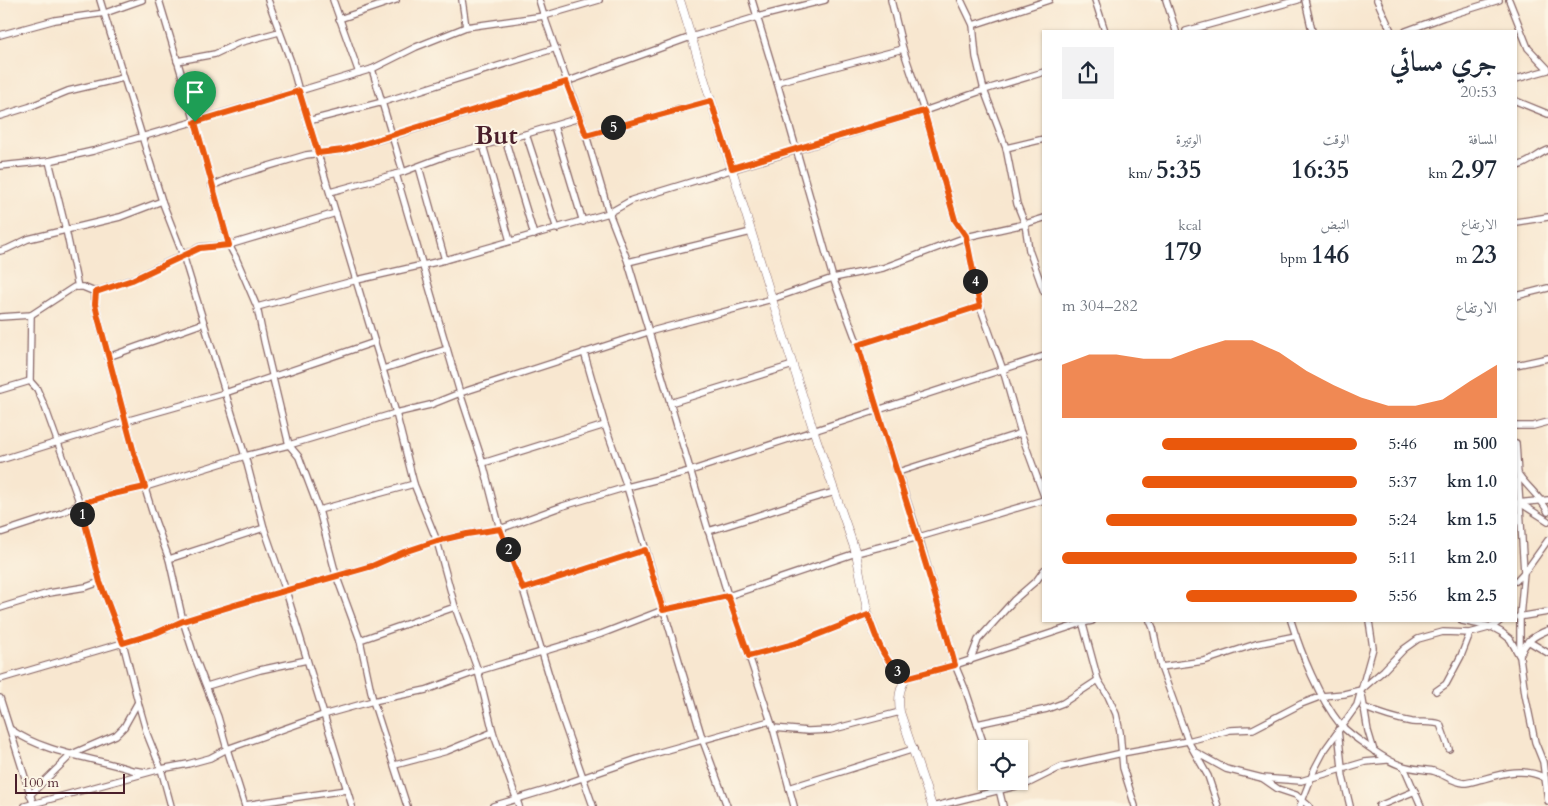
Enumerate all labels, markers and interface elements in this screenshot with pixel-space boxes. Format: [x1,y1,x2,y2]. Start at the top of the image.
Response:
text: جري مسائي [1390,43,1497,81]
button: share [1062,47,1114,99]
pin [174,71,216,122]
icon: arrive [181,78,209,106]
text: 20:53 [1460,81,1497,103]
pin: 5 [600,114,626,140]
district label: But [474,118,518,153]
text: 5 [610,118,617,137]
text: الوتيرة [1176,130,1202,149]
text: الوقت [1323,130,1349,149]
text: المسافة [1468,130,1497,149]
text: 5:35 [1156,153,1202,187]
text: 16:35 [1291,153,1349,187]
text: 2.97 [1451,153,1497,187]
text: /km [1128,164,1156,183]
text: km [1428,164,1451,183]
text: النبض [1320,215,1349,234]
text: الارتفاع [1461,215,1497,234]
text: kcal [1178,216,1202,235]
text: 179 [1163,235,1202,269]
text: 146 [1311,238,1349,272]
text: 23 [1471,238,1497,272]
text: bpm [1280,249,1311,268]
text: m [1456,249,1471,268]
pin: 4 [962,268,988,294]
text: 4 [972,272,979,291]
text: 282–304 m [1062,295,1138,317]
text: الارتفاع [1455,297,1497,319]
text: 5:46 [1388,433,1417,455]
text: 500 m [1453,433,1497,455]
text: 5:37 [1388,471,1417,493]
text: 1.0 km [1447,471,1497,493]
pin: 1 [70,502,94,526]
text: 1 [79,505,86,524]
text: 5:24 [1388,509,1417,531]
text: 1.5 km [1447,509,1497,531]
pin: 2 [496,536,520,562]
text: 2 [505,540,512,559]
text: 5:11 [1388,547,1417,569]
text: 2.0 km [1447,547,1497,569]
text: 5:56 [1388,585,1417,607]
text: 2.5 km [1447,585,1497,607]
pin: 3 [884,658,910,684]
text: 3 [894,662,901,681]
map controls [978,740,1028,790]
button: locate [978,740,1028,790]
scale bar [15,771,125,794]
text: 100 m [22,773,59,792]

